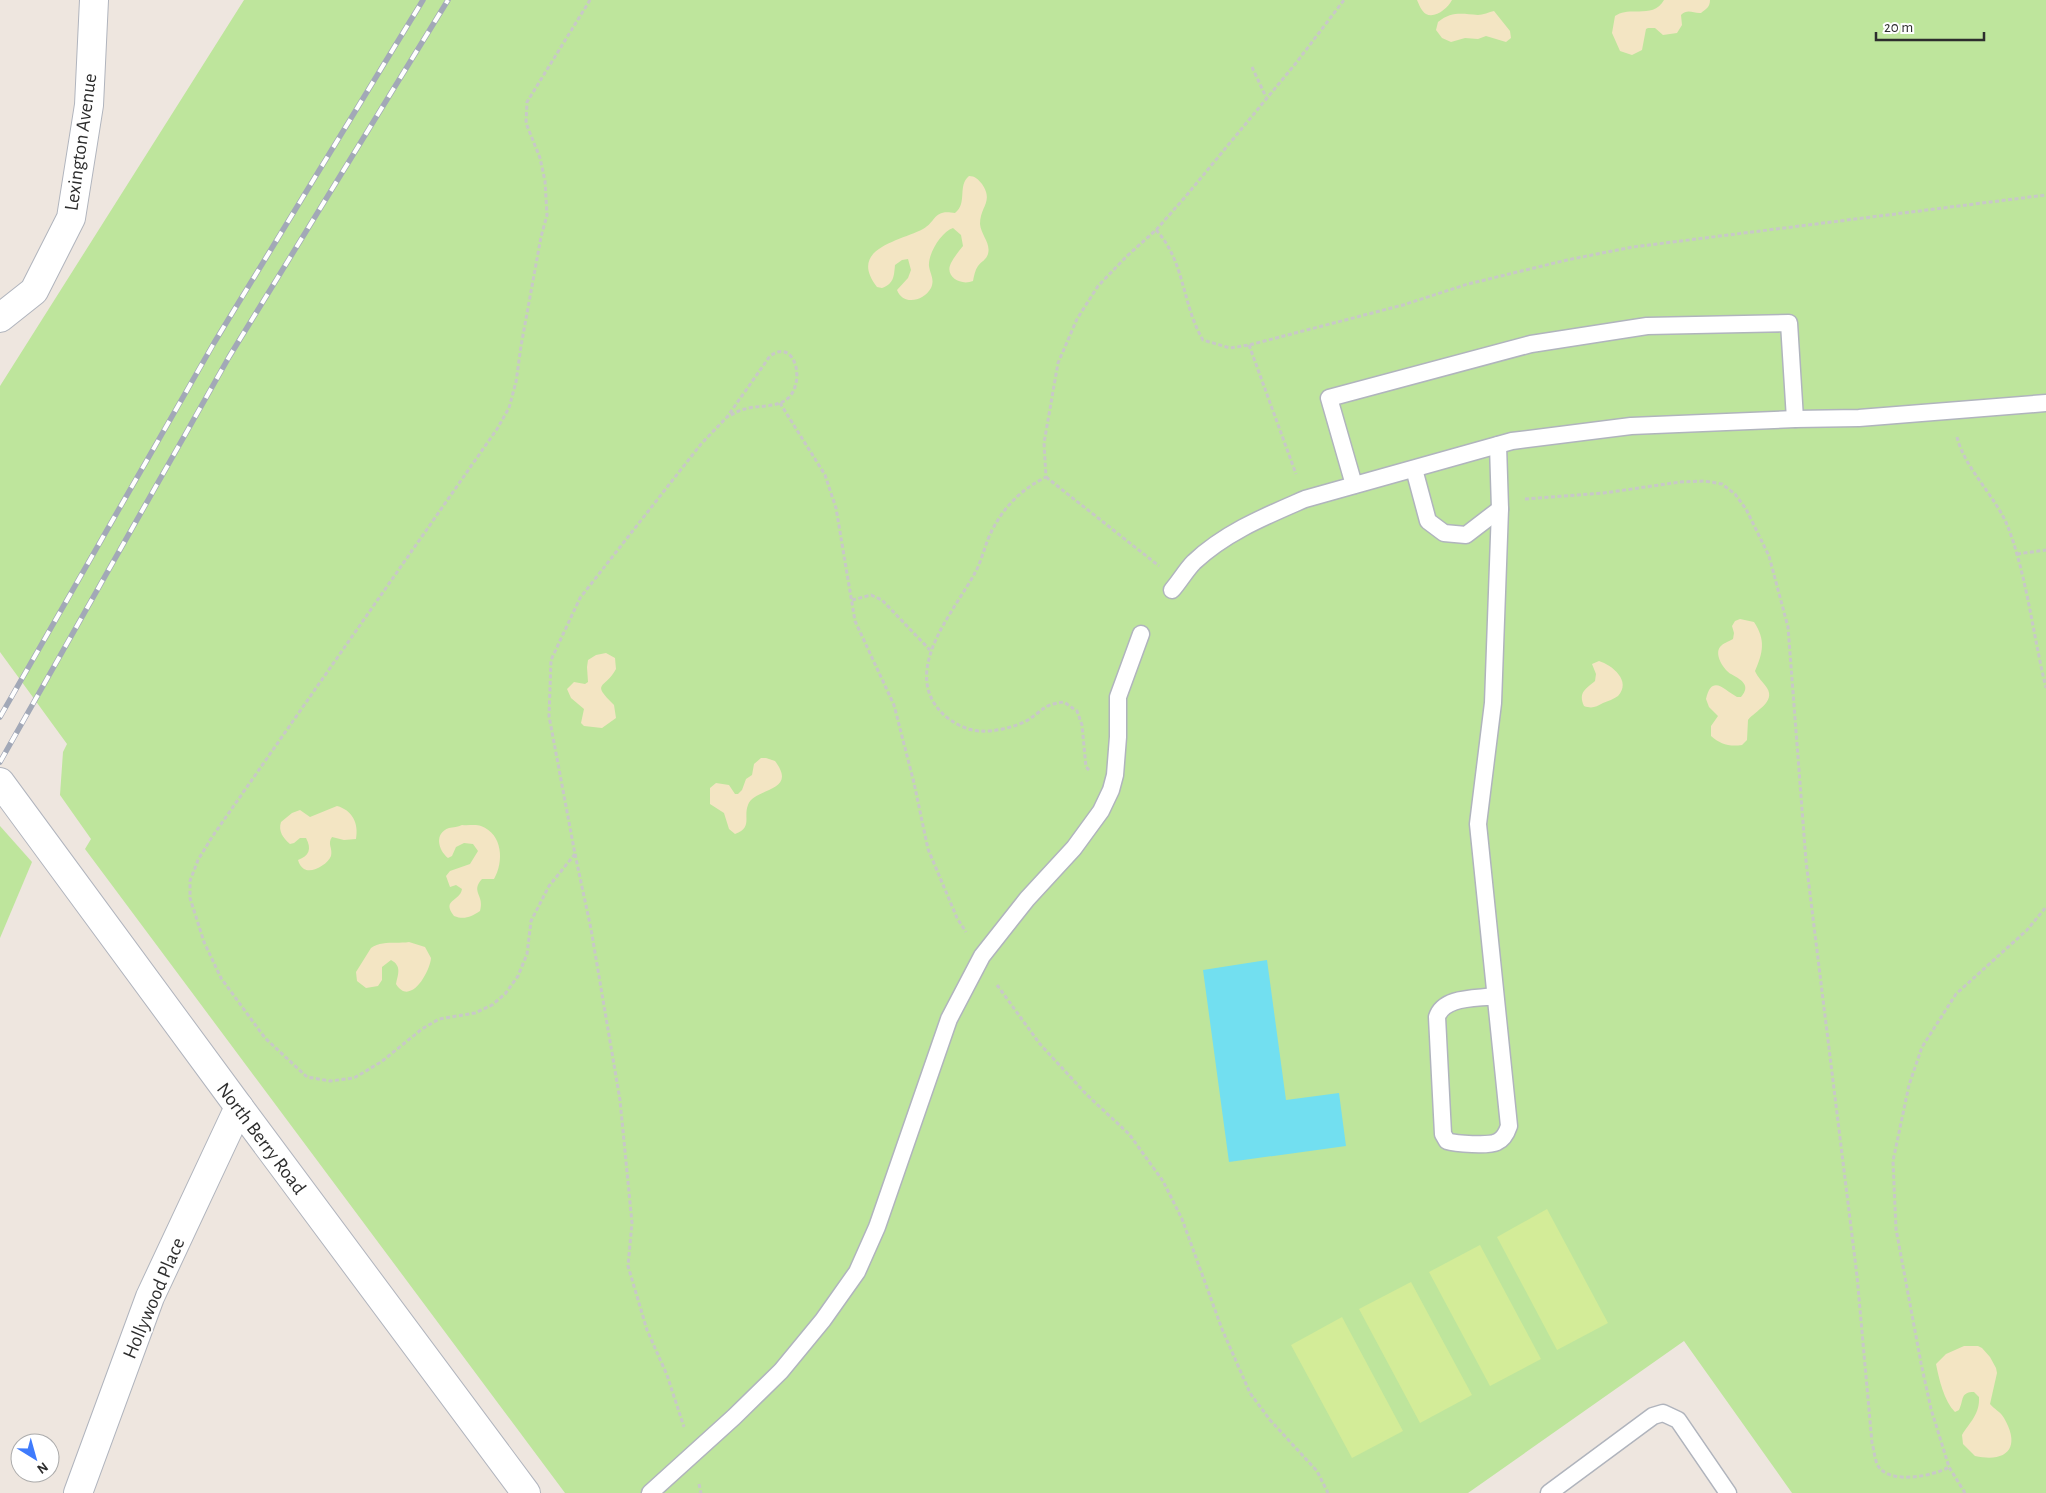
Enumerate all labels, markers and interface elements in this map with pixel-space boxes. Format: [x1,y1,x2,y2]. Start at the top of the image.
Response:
scale bar [1876,10,1984,42]
text: 20 m [1884,20,1913,35]
street label: Lexington Avenue [61,72,101,212]
street label: North Berry Road [213,1079,309,1198]
street label: Hollywood Place [119,1235,188,1362]
north arrow [10,1433,60,1483]
text: N [34,1459,50,1476]

